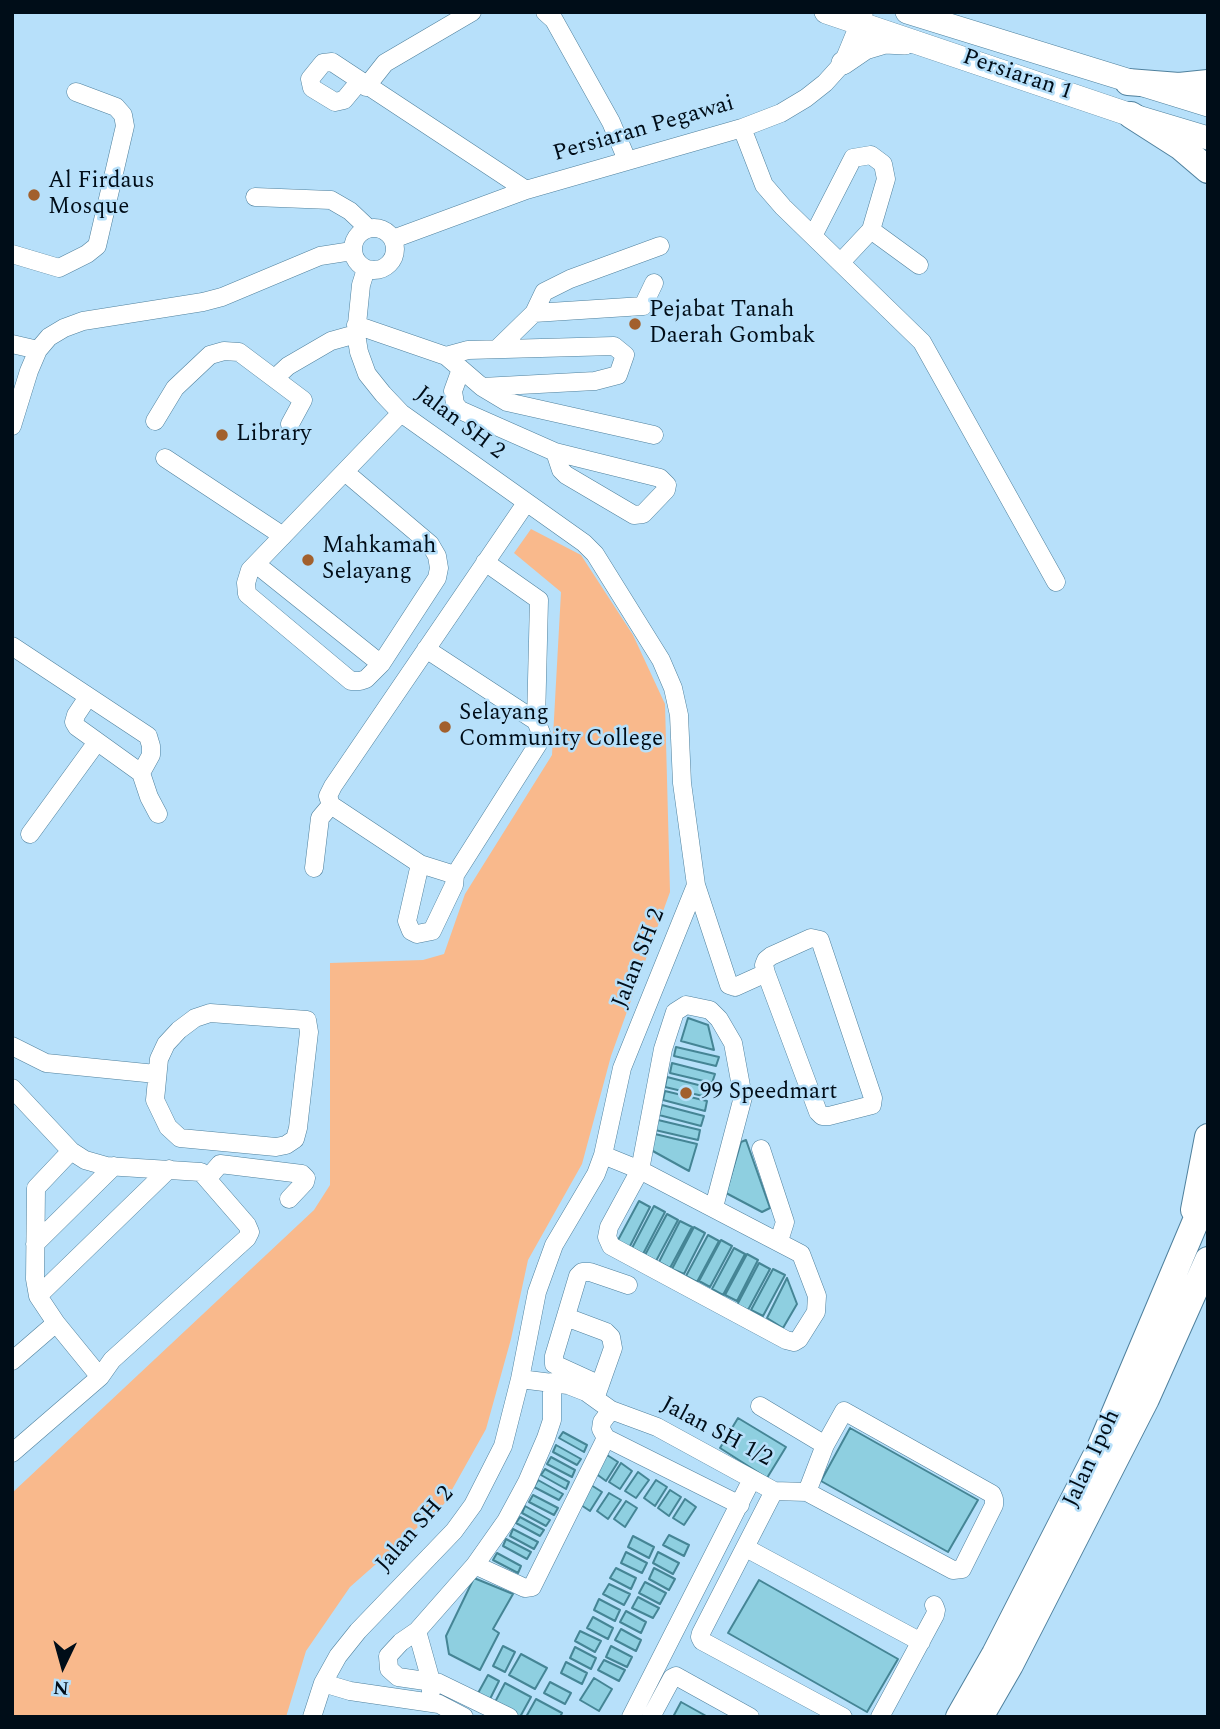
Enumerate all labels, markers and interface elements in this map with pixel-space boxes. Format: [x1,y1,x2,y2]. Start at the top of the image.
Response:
street label: Persiaran 1 [959,44,1075,108]
street label: Persiaran Pegawai [550,91,738,169]
place label: Al Firdaus Mosque [48,168,155,222]
marker: Al Firdaus Mosque [26,187,42,203]
place label: Pejabat Tanah Daerah Gombak [649,297,815,351]
marker: Pejabat Tanah Daerah Gombak [627,316,643,332]
street label: Jalan SH 2 [409,381,509,467]
place label: Library [236,421,311,449]
marker: Library [214,427,230,443]
place label: Mahkamah Selayang [322,533,436,587]
marker: Mahkamah Selayang [300,552,316,568]
place label: Selayang Community College [459,700,663,754]
marker: Selayang Community College [437,719,453,735]
street label: Jalan SH 2 [608,905,672,1013]
place label: 99 Speedmart [700,1079,837,1107]
marker: 99 Speedmart [678,1085,694,1101]
street label: Jalan SH 1/2 [656,1392,776,1474]
street label: Jalan Ipoh [1058,1406,1128,1512]
street label: Jalan SH 2 [371,1481,461,1579]
north arrow [28,1631,98,1701]
text: N [52,1672,70,1703]

